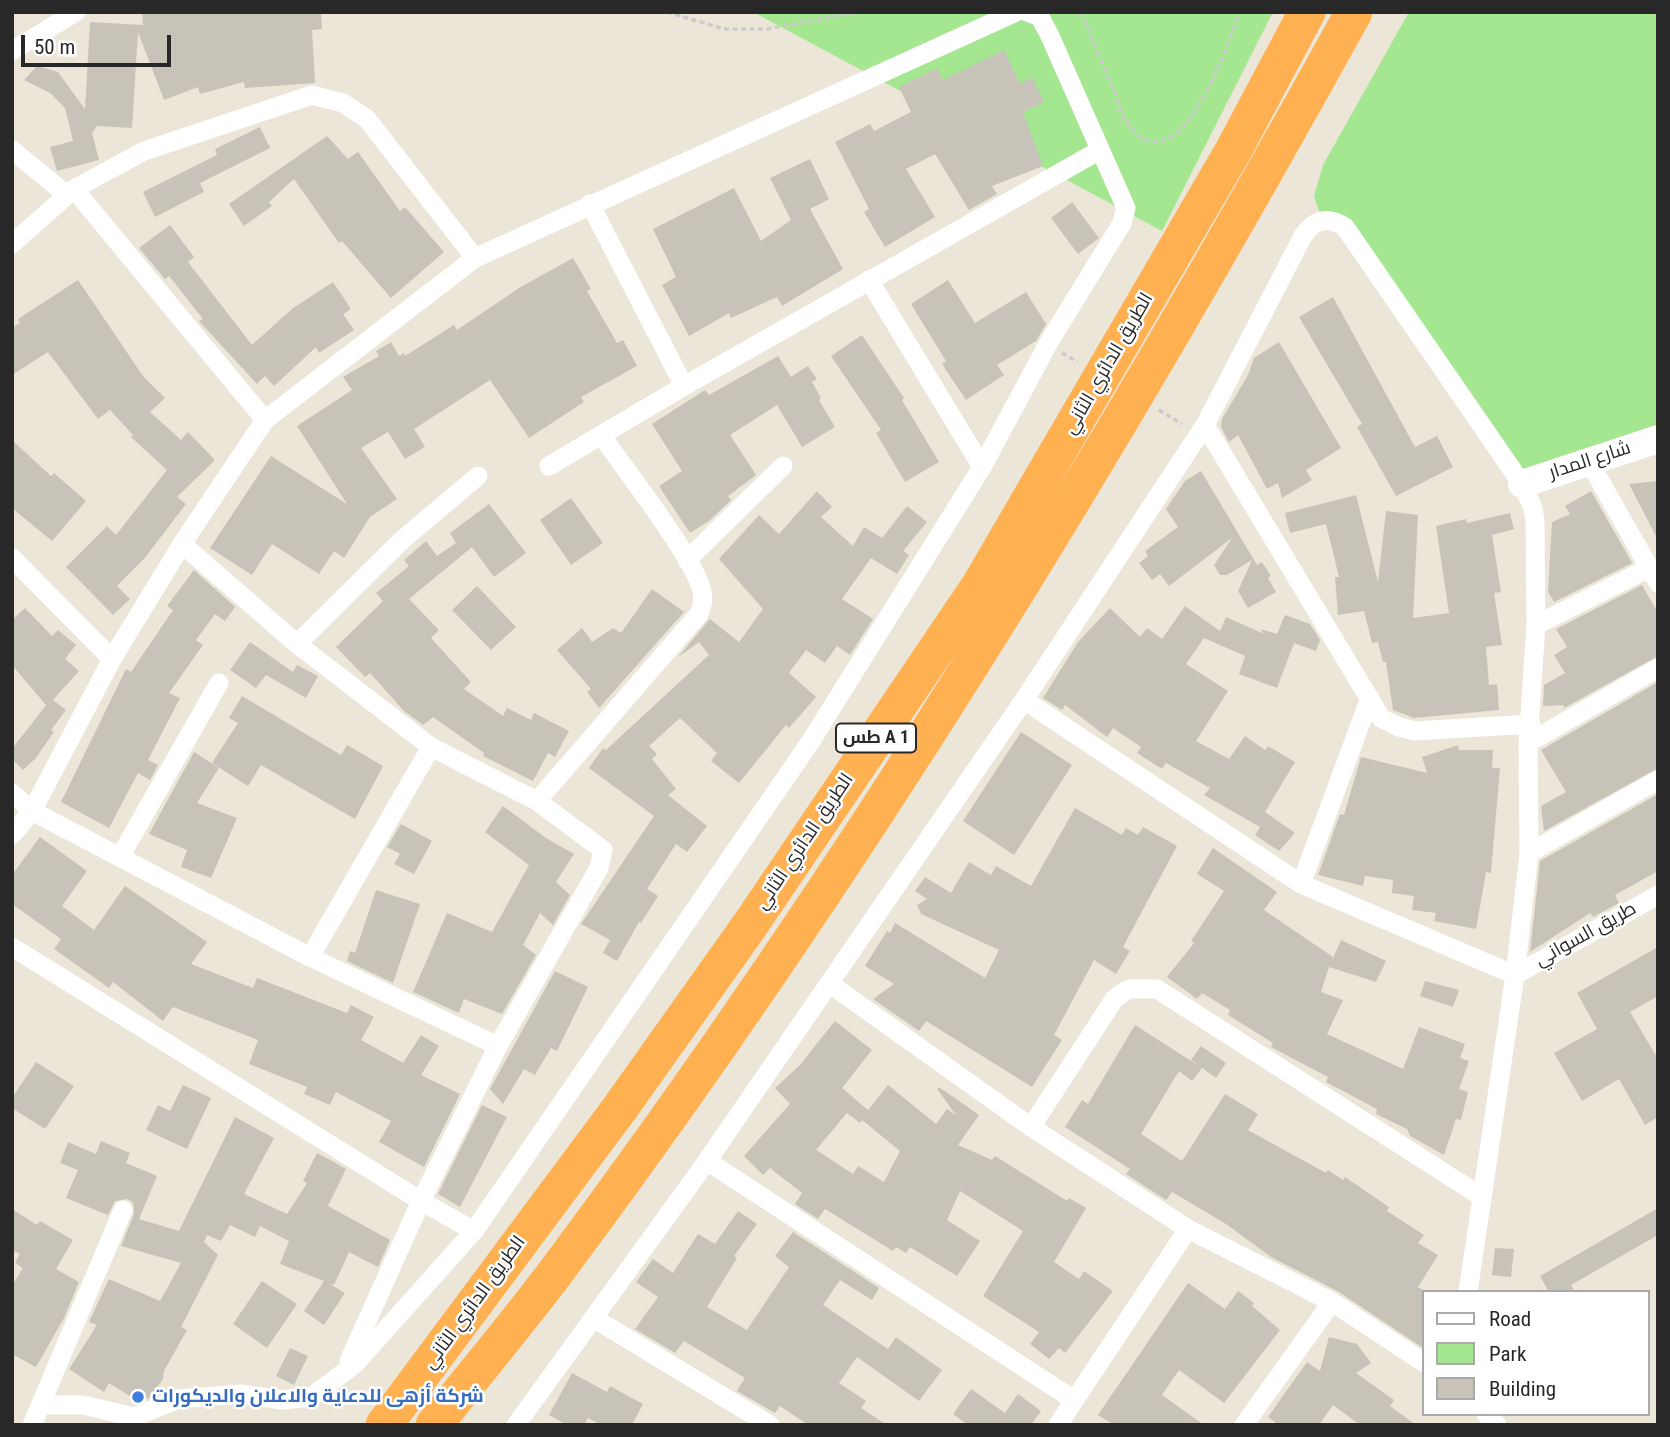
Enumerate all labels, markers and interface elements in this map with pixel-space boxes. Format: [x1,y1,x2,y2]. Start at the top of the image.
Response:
scale bar [24,21,175,65]
text: 50 m [34,35,75,59]
street label: الطريق الدائري الثاني [1059,289,1159,439]
street label: شارع المدار [1546,437,1634,485]
road number: طس A 1 [836,724,916,752]
street label: الطريق الدائري الثاني [751,770,859,914]
street label: طريق السواني [1531,898,1641,972]
street label: الطريق الدائري الثاني [419,1232,531,1374]
legend [1422,1290,1649,1416]
text: Road [1489,1307,1531,1331]
text: Park [1489,1342,1526,1366]
text: Building [1489,1377,1556,1401]
place label: شركة أزهى للدعاية والاعلان والديكورات [152,1386,484,1408]
marker: شركة أزهى للدعاية والاعلان والديكورات [130,1389,146,1405]

